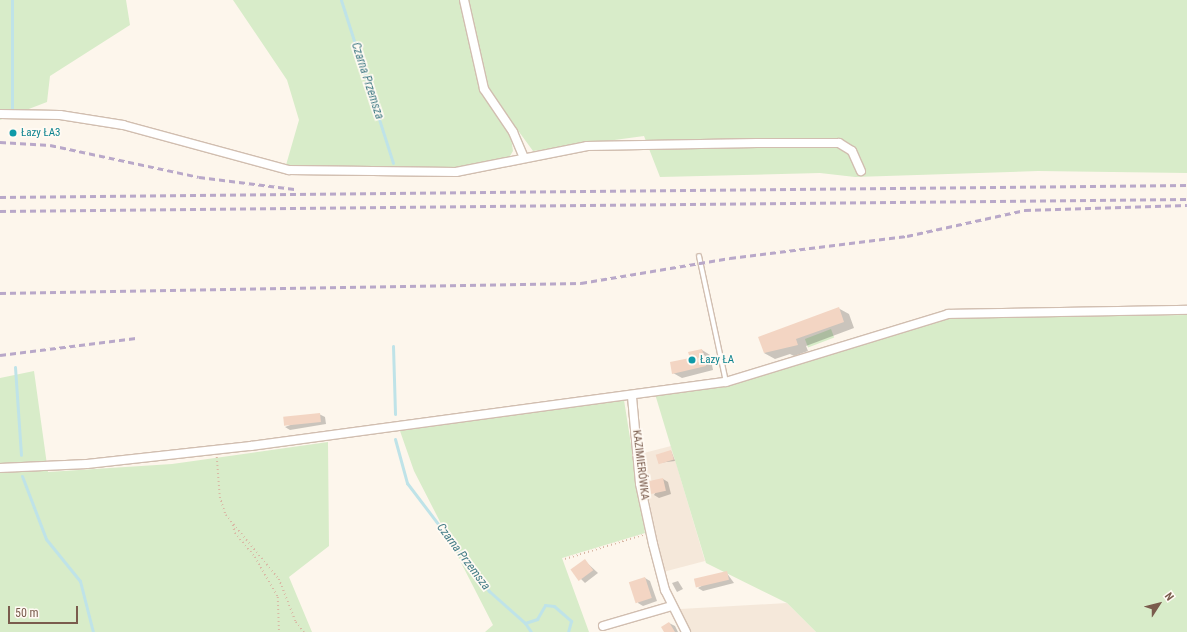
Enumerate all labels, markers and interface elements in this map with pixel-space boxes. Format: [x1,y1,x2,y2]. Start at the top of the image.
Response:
water label: Czarna Przemsza [348,41,386,121]
place label: Łazy ŁA3 [21,126,60,140]
marker: Łazy ŁA3 [8,128,18,138]
place label: Łazy ŁA [700,353,734,367]
marker: Łazy ŁA [687,355,697,365]
street label: KAZIMIERÓWKA [629,429,651,501]
water label: Czarna Przemsza [433,521,493,593]
north arrow [1139,584,1179,624]
text: N [1162,590,1176,603]
scale bar [10,598,80,624]
text: 50 m [15,606,39,620]

